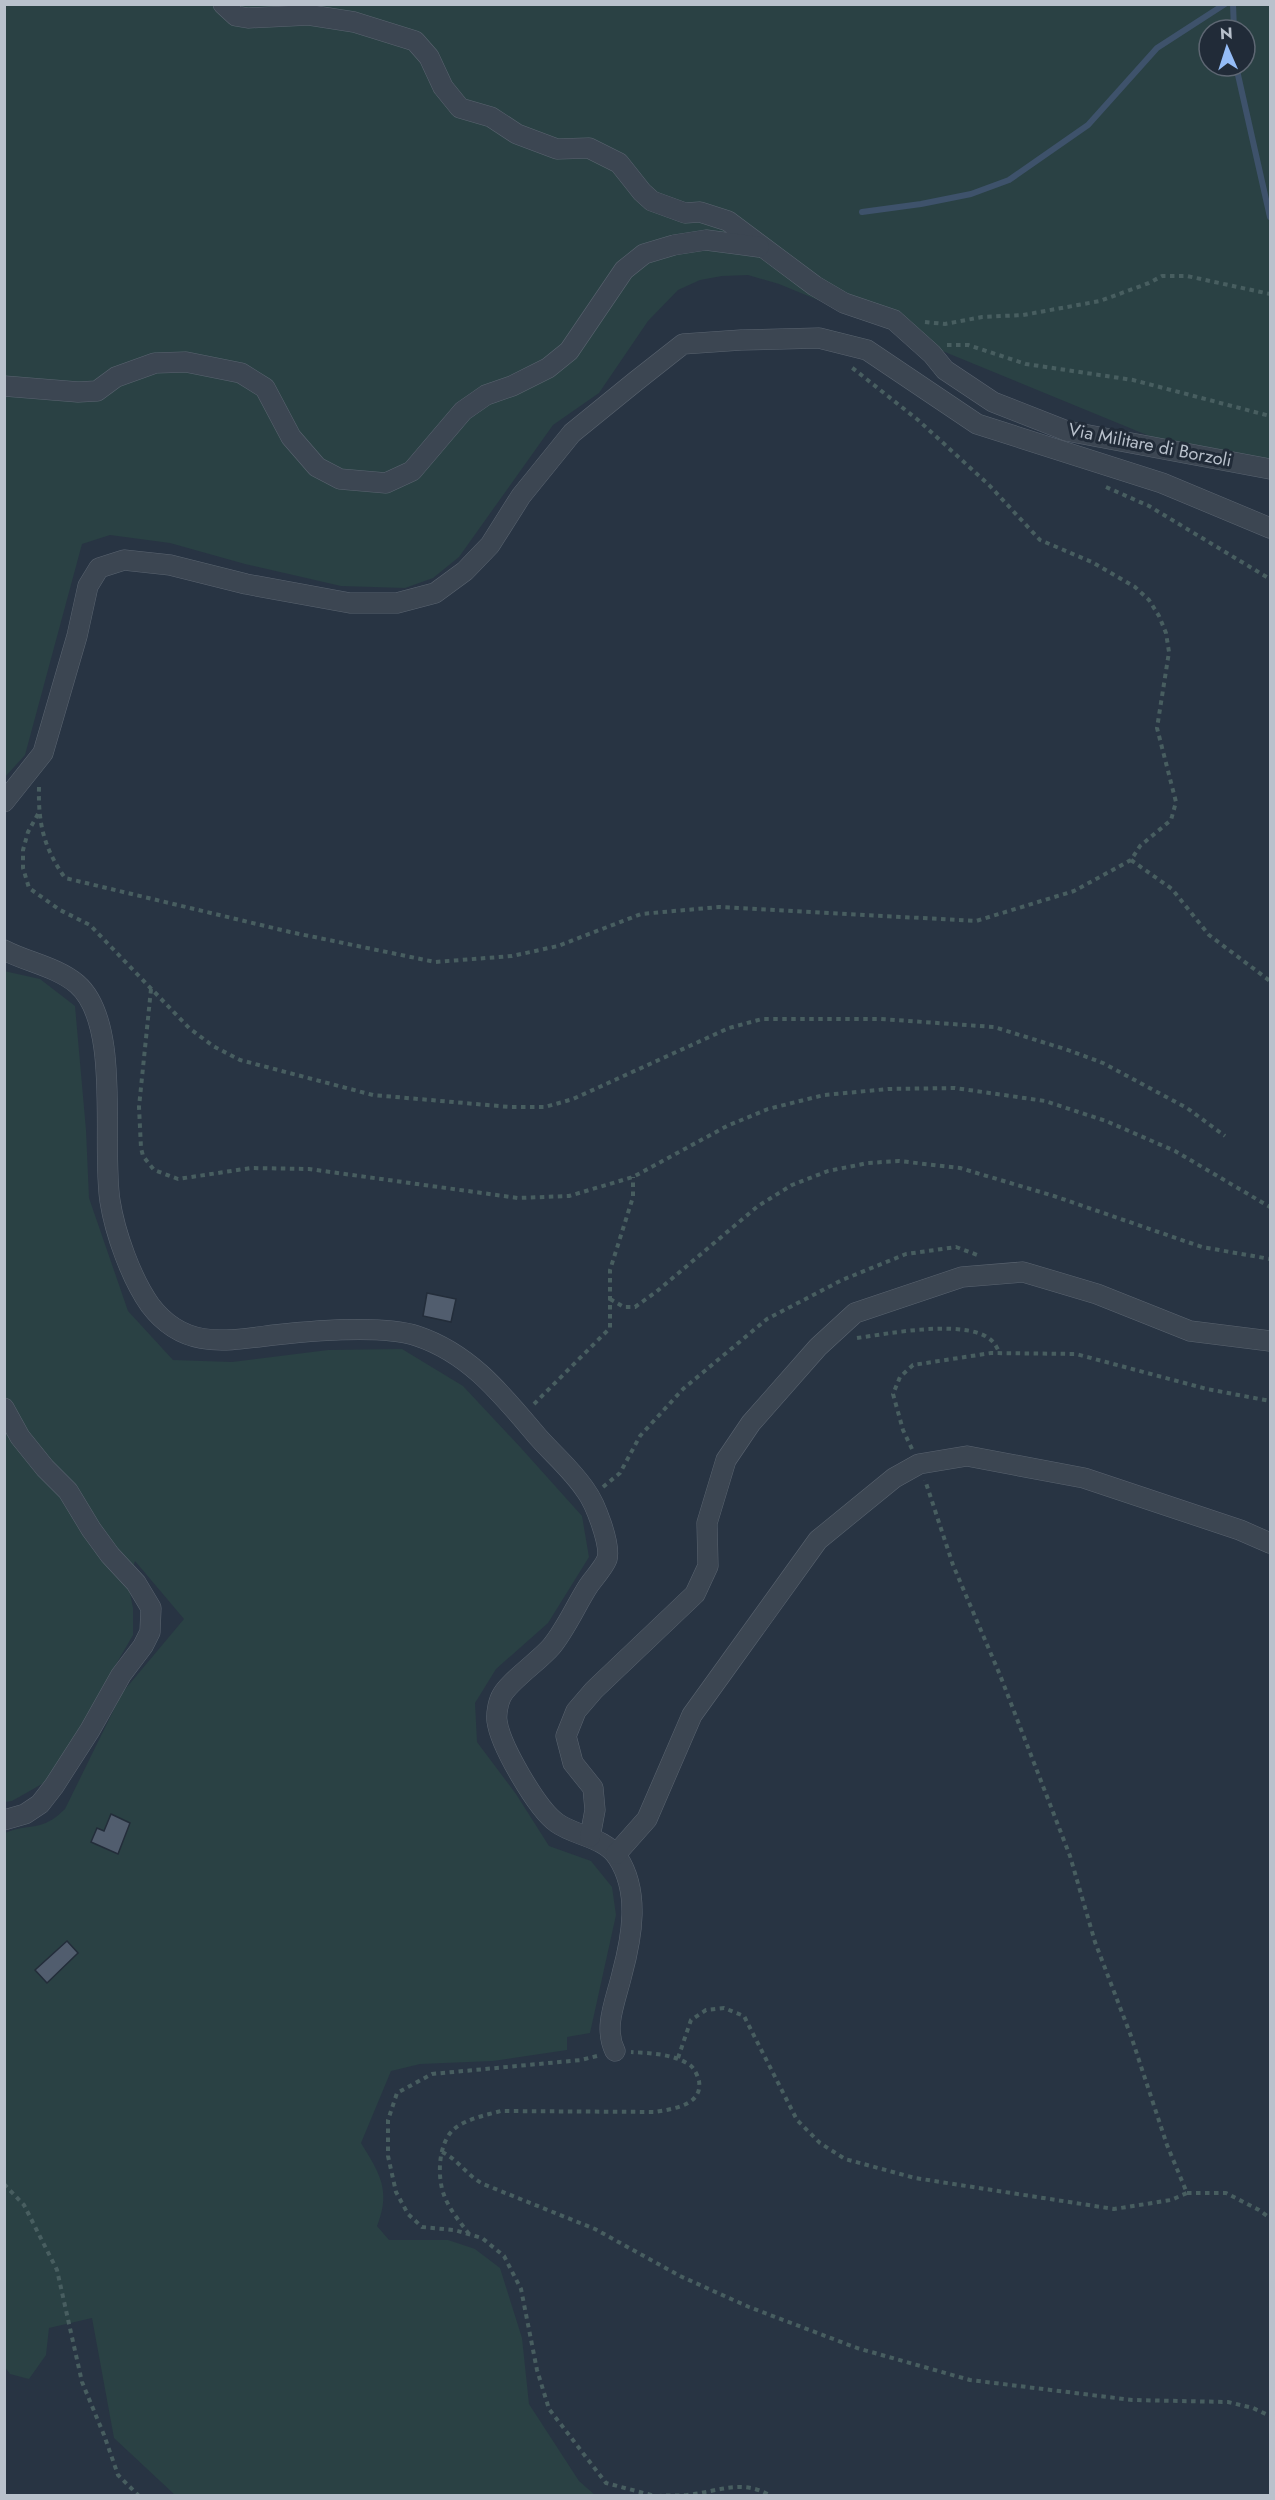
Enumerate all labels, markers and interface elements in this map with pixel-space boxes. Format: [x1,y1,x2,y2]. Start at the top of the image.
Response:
north arrow [1197,18,1257,78]
text: N [1219,22,1233,45]
street label: Via Militare di Borzoli [1066,416,1234,474]

